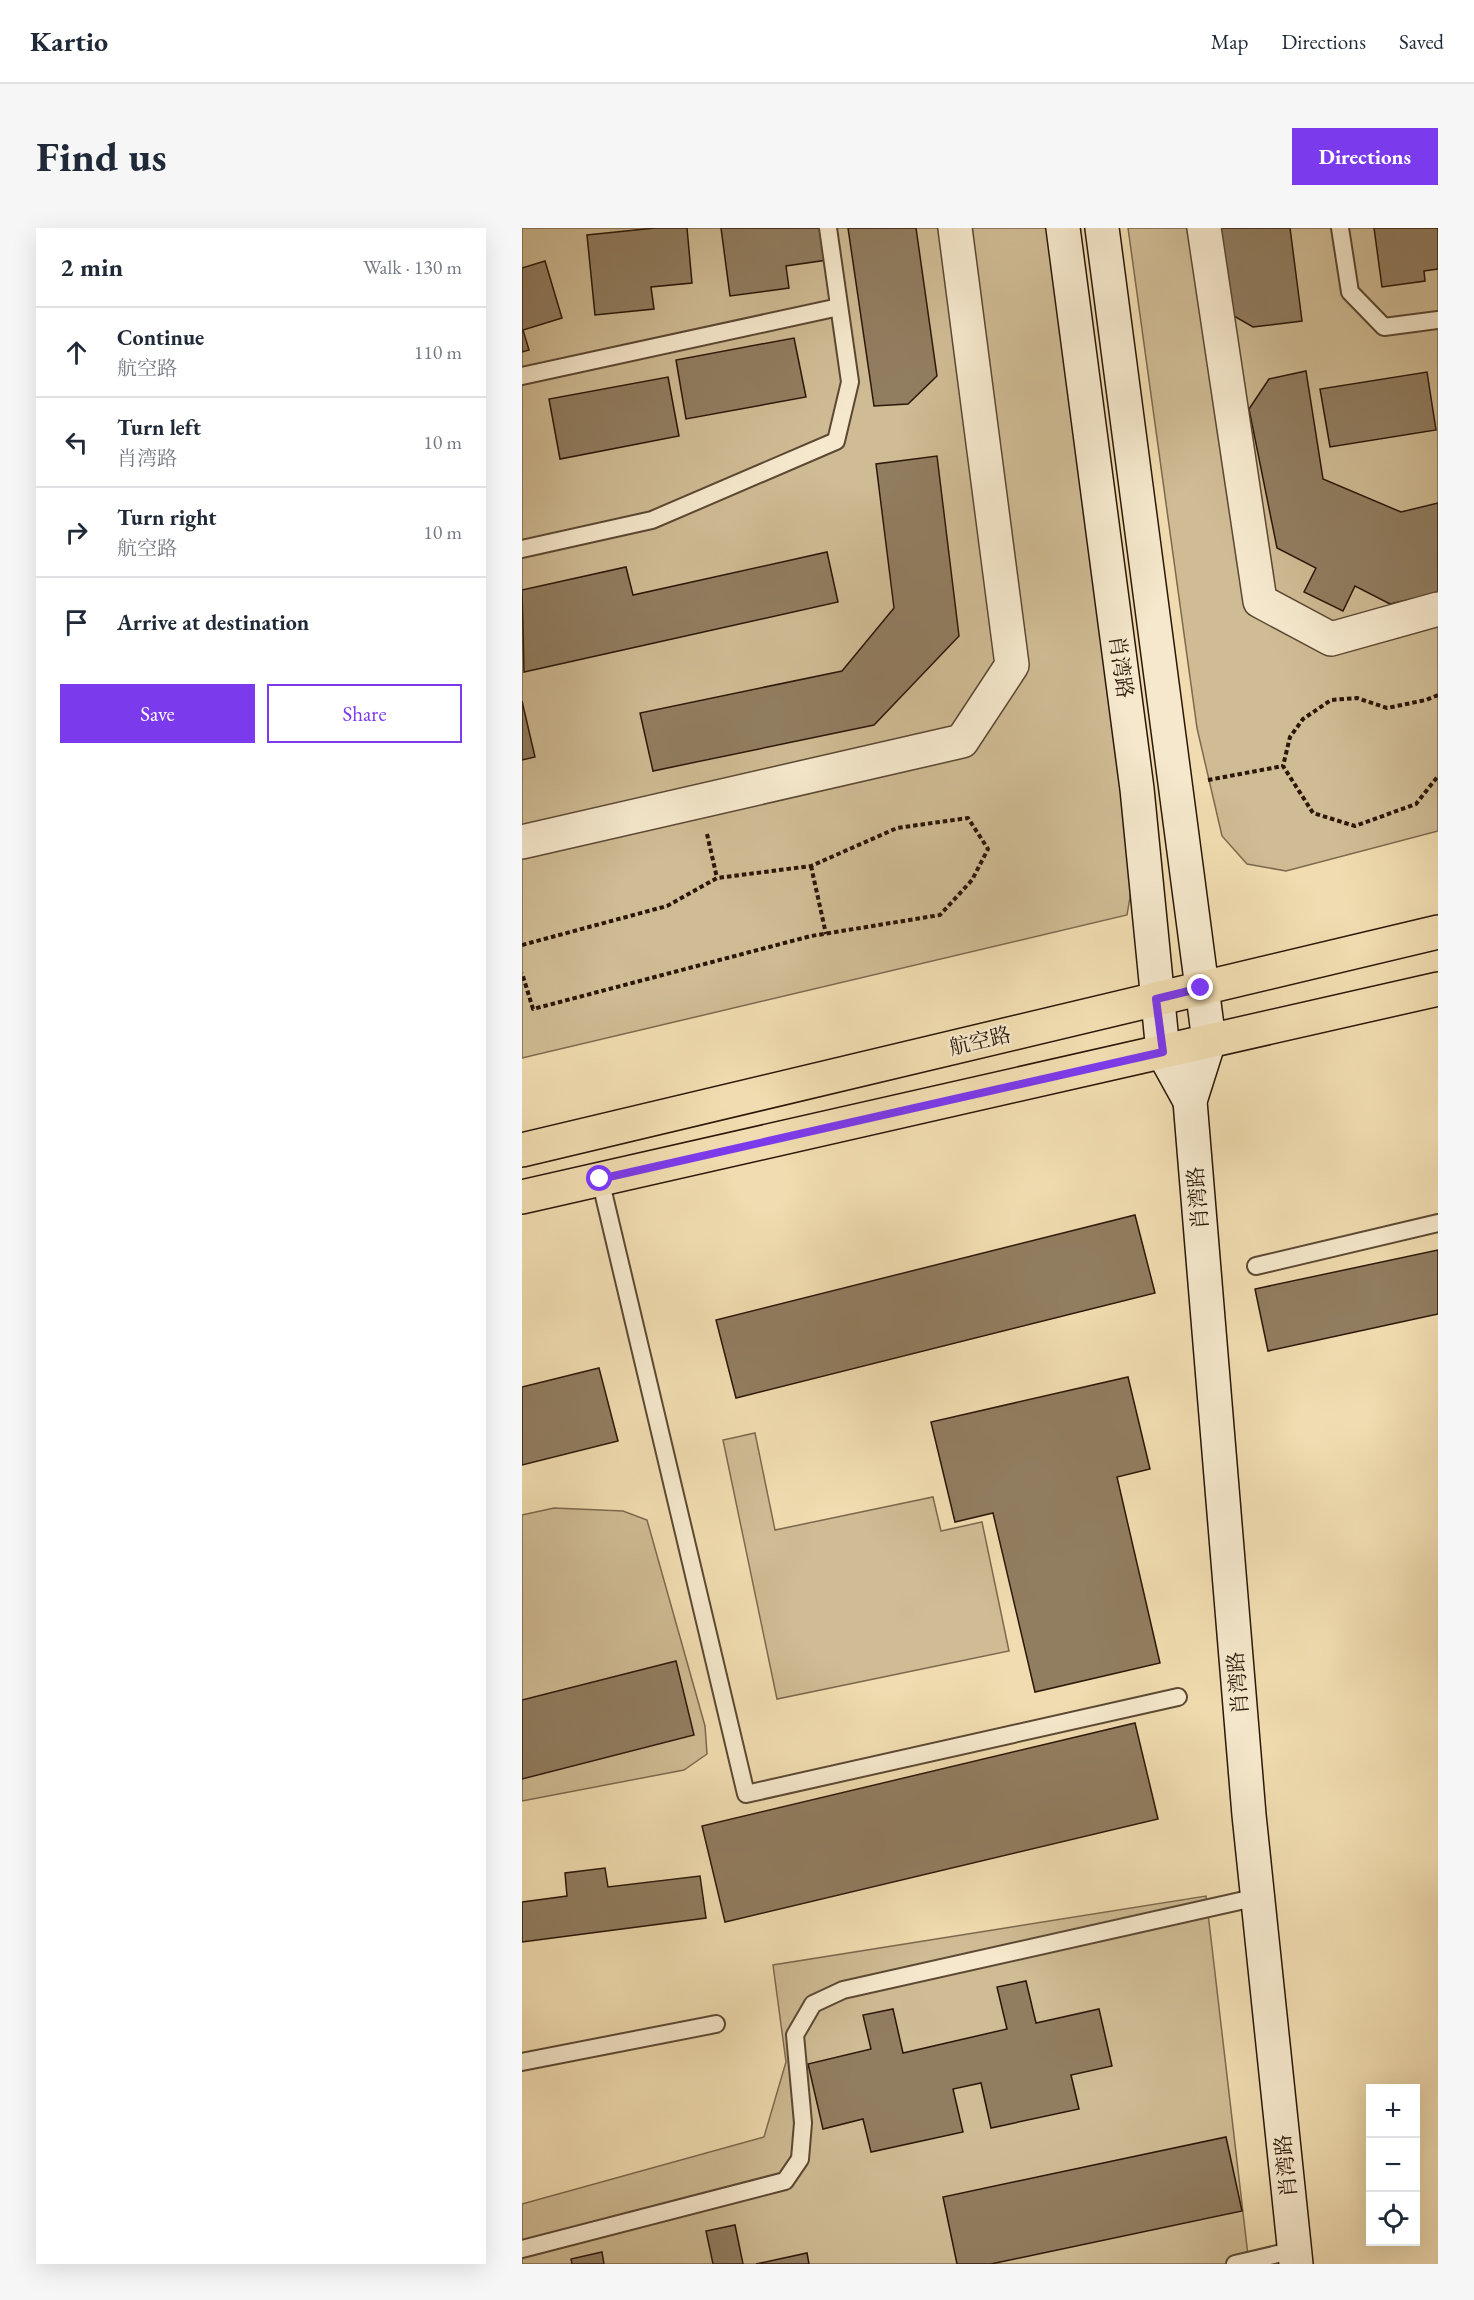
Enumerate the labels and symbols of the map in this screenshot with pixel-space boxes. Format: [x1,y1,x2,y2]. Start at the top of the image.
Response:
street label: 肖湾路 [1104,634,1139,700]
route end [1187,974,1213,1000]
street label: 航空路 [946,1020,1014,1061]
route start [586,1165,612,1191]
street label: 肖湾路 [1181,1165,1214,1231]
street label: 肖湾路 [1221,1650,1254,1716]
street label: 肖湾路 [1269,2133,1302,2199]

